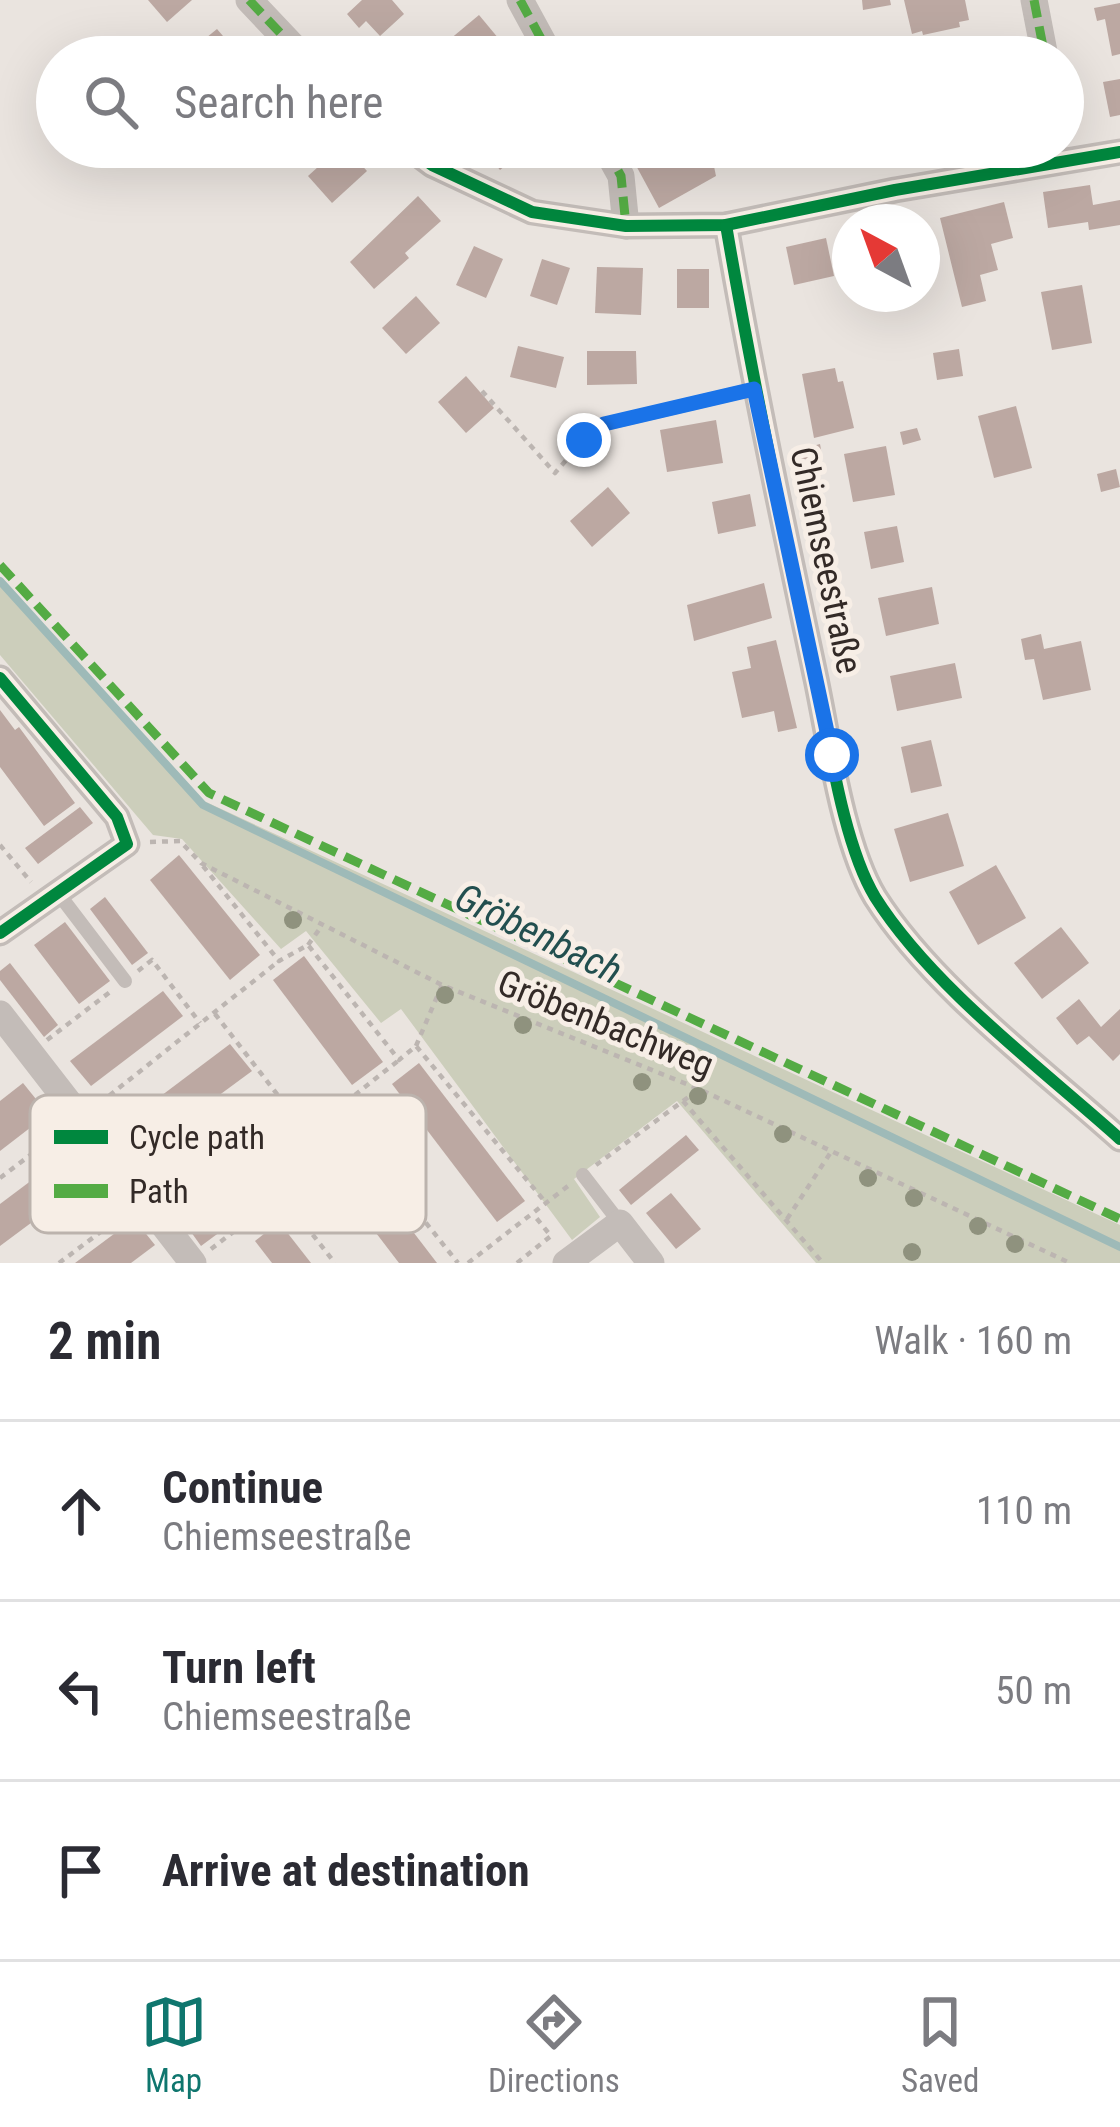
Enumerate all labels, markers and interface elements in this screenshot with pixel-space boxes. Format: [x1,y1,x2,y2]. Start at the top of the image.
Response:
search box [36,36,1084,168]
icon: search [78,69,144,135]
text: Search here [174,76,383,129]
north arrow [832,204,940,312]
route end [557,413,611,467]
street label: Chiemseestraße [782,443,871,677]
route start [805,728,859,782]
water label: Gröbenbach [448,874,629,994]
street label: Gröbenbachweg [492,962,720,1086]
legend [30,1095,426,1233]
text: Cycle path [129,1118,265,1157]
text: Path [129,1172,189,1211]
text: 2 min [48,1312,161,1371]
text: Walk · 160 m [874,1318,1072,1364]
text: Continue [162,1461,323,1514]
icon: ahead [48,1478,114,1544]
text: 110 m [976,1488,1072,1534]
text: Chiemseestraße [162,1514,412,1560]
text: Turn left [162,1641,316,1694]
icon: left [48,1658,114,1724]
text: 50 m [995,1668,1072,1714]
text: Chiemseestraße [162,1694,412,1740]
icon: arrive [48,1838,114,1904]
text: Arrive at destination [162,1844,530,1897]
tab: Map [141,1989,207,2100]
tab: Directions [488,1989,620,2100]
tab: Saved [901,1989,979,2100]

